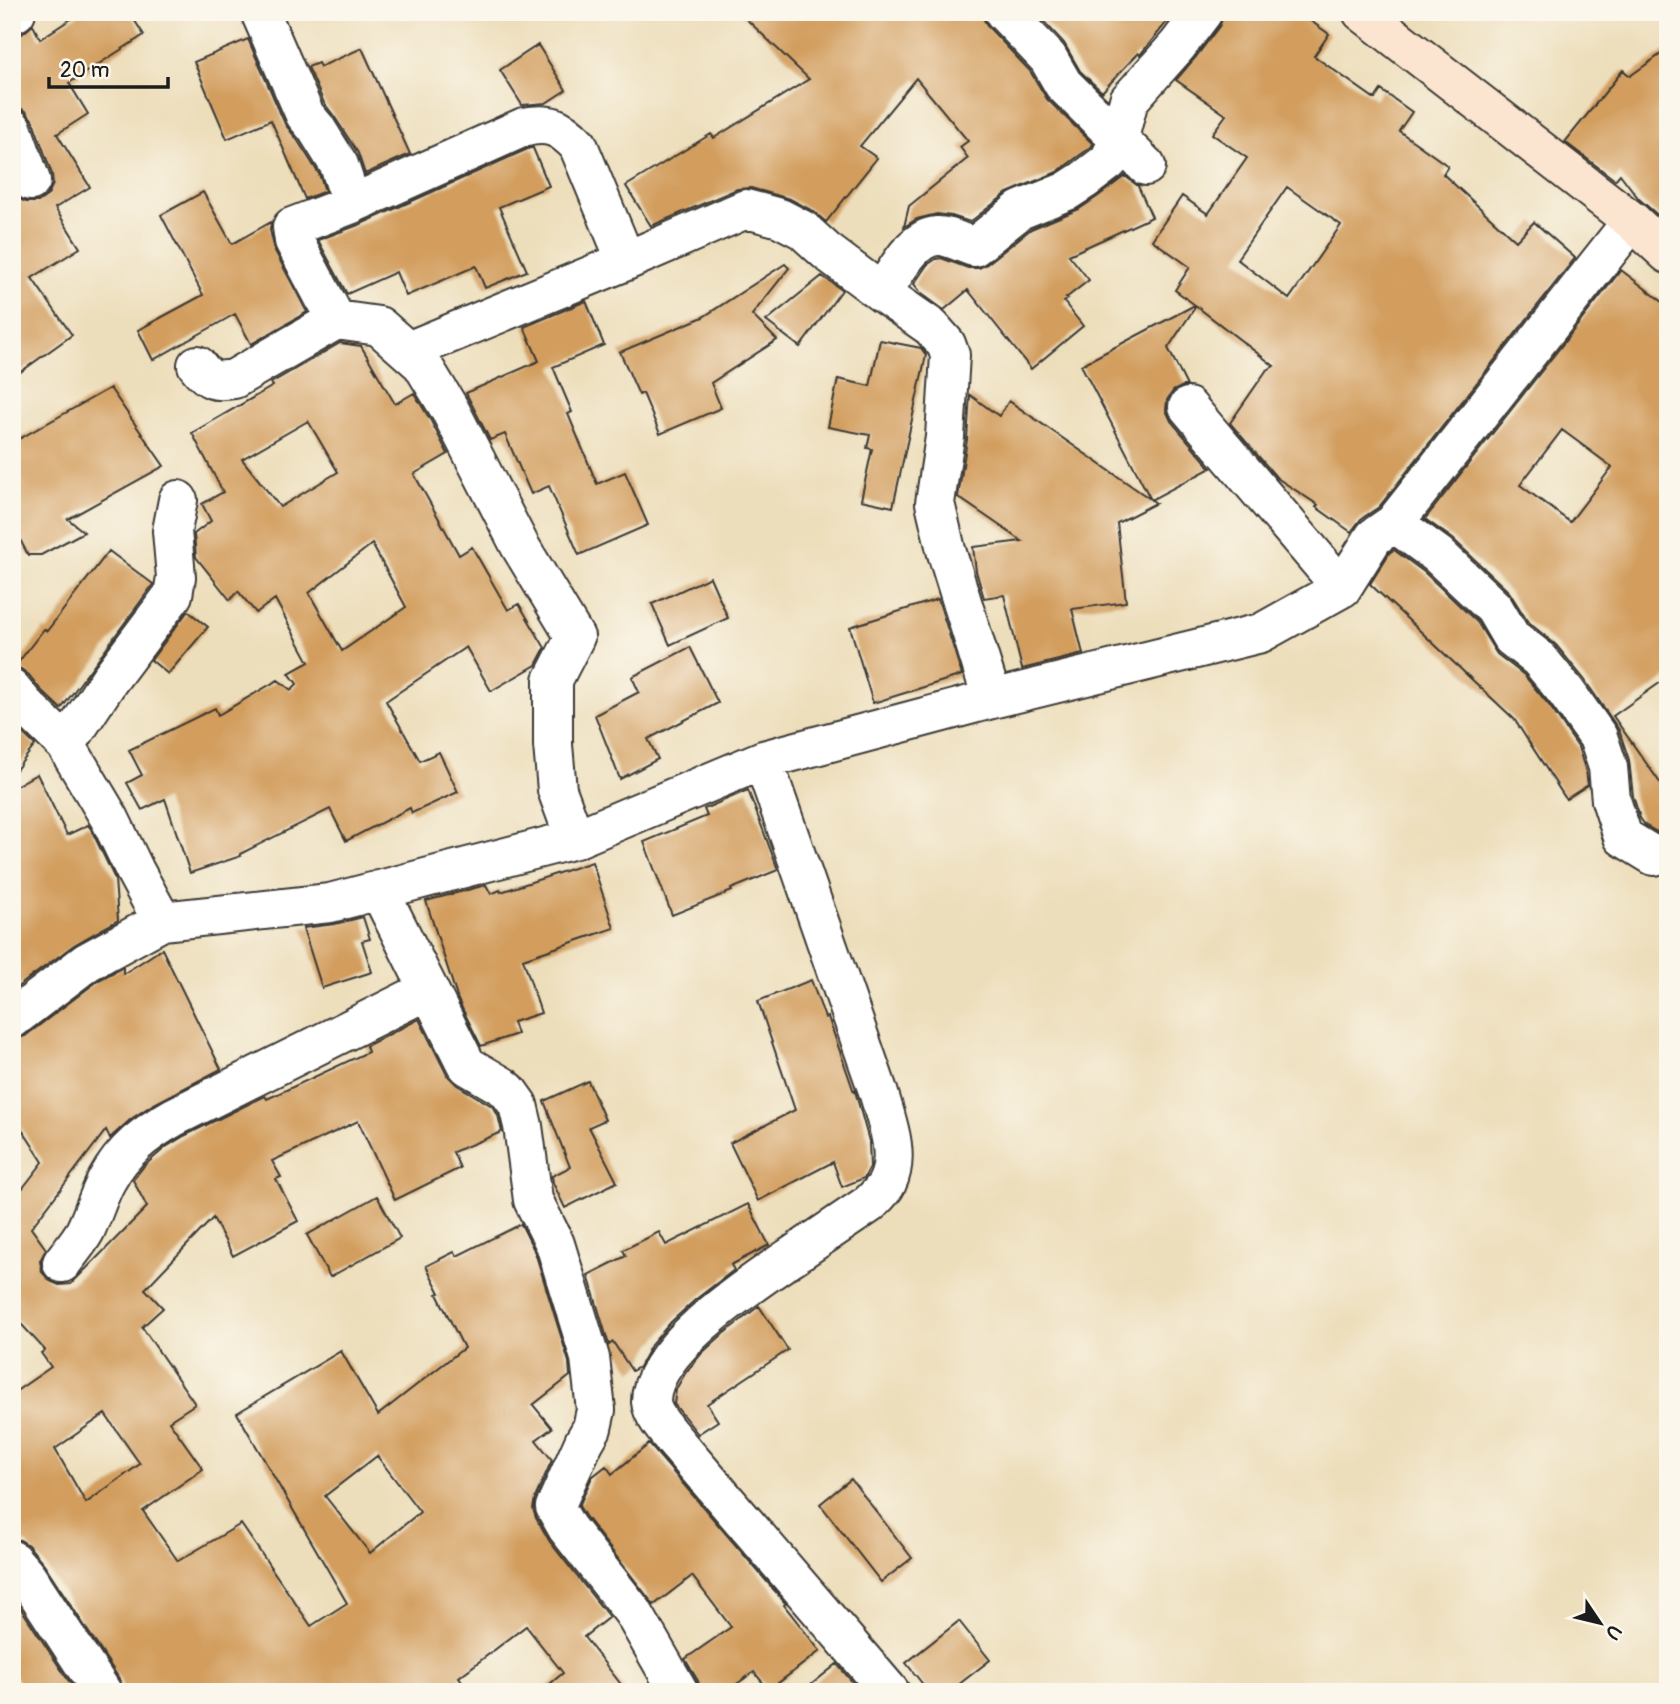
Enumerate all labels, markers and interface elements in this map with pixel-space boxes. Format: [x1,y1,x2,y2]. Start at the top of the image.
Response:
scale bar [49,46,168,90]
text: 20 m [60,57,109,84]
north arrow [1564,1588,1634,1658]
text: U [1600,1620,1627,1644]

